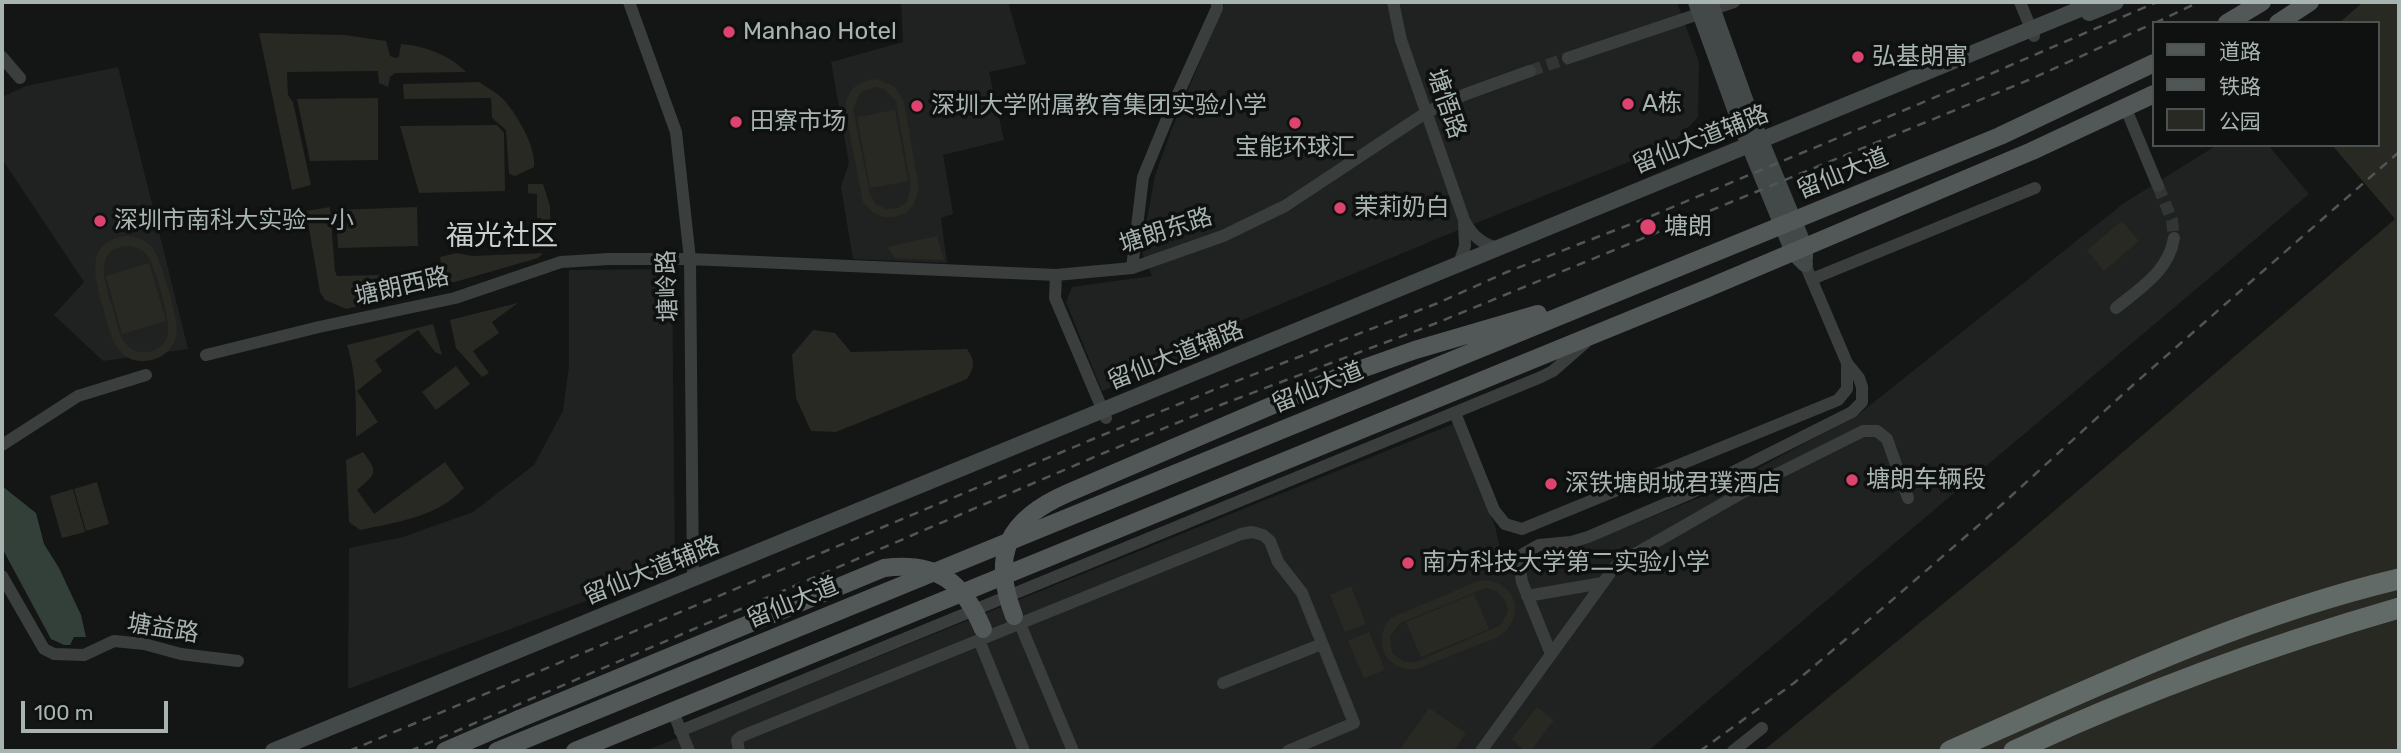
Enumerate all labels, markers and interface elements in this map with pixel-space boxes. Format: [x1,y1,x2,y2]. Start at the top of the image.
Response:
place label: Manhao Hotel [743,18,897,46]
legend [2152,21,2380,147]
marker: Manhao Hotel [721,24,737,40]
text: 道路 [2219,39,2261,64]
place label: 弘基朗寓 [1872,43,1968,71]
marker: 弘基朗寓 [1850,49,1866,65]
street label: 塘悟路 [1421,65,1471,143]
text: 铁路 [2219,74,2261,99]
place label: A栋 [1642,90,1682,118]
place label: 深圳大学附属教育集团实验小学 [931,92,1267,120]
marker: A栋 [1620,96,1636,112]
marker: 深圳大学附属教育集团实验小学 [909,98,925,114]
street label: 留仙大道辅路 [1629,100,1773,180]
place label: 田寮市场 [750,108,846,136]
text: 公园 [2219,109,2261,134]
marker: 田寮市场 [728,114,744,130]
marker: 宝能环球汇 [1287,115,1303,131]
place label: 宝能环球汇 [1235,134,1355,162]
street label: 留仙大道 [1793,143,1893,205]
place label: 茉莉奶白 [1354,194,1450,222]
marker: 茉莉奶白 [1332,200,1348,216]
street label: 塘朗东路 [1116,202,1216,260]
place label: 深圳市南科大实验一小 [114,207,354,235]
marker: 深圳市南科大实验一小 [92,213,108,229]
place label: 塘朗 [1664,213,1712,241]
marker: 塘朗 [1638,217,1658,237]
district label: 福光社区 [446,220,558,254]
street label: 塘岭路 [652,250,684,322]
street label: 塘朗西路 [352,262,452,312]
street label: 留仙大道辅路 [1104,316,1248,396]
street label: 留仙大道 [1268,357,1368,419]
place label: 塘朗车辆段 [1866,466,1986,494]
place label: 深铁塘朗城君璞酒店 [1565,470,1781,498]
marker: 塘朗车辆段 [1844,472,1860,488]
marker: 深铁塘朗城君璞酒店 [1543,476,1559,492]
street label: 留仙大道辅路 [580,531,724,611]
place label: 南方科技大学第二实验小学 [1422,549,1710,577]
marker: 南方科技大学第二实验小学 [1400,555,1416,571]
street label: 留仙大道 [743,572,843,634]
street label: 塘益路 [125,609,201,649]
scale bar [24,686,172,730]
text: 100 m [34,700,93,725]

